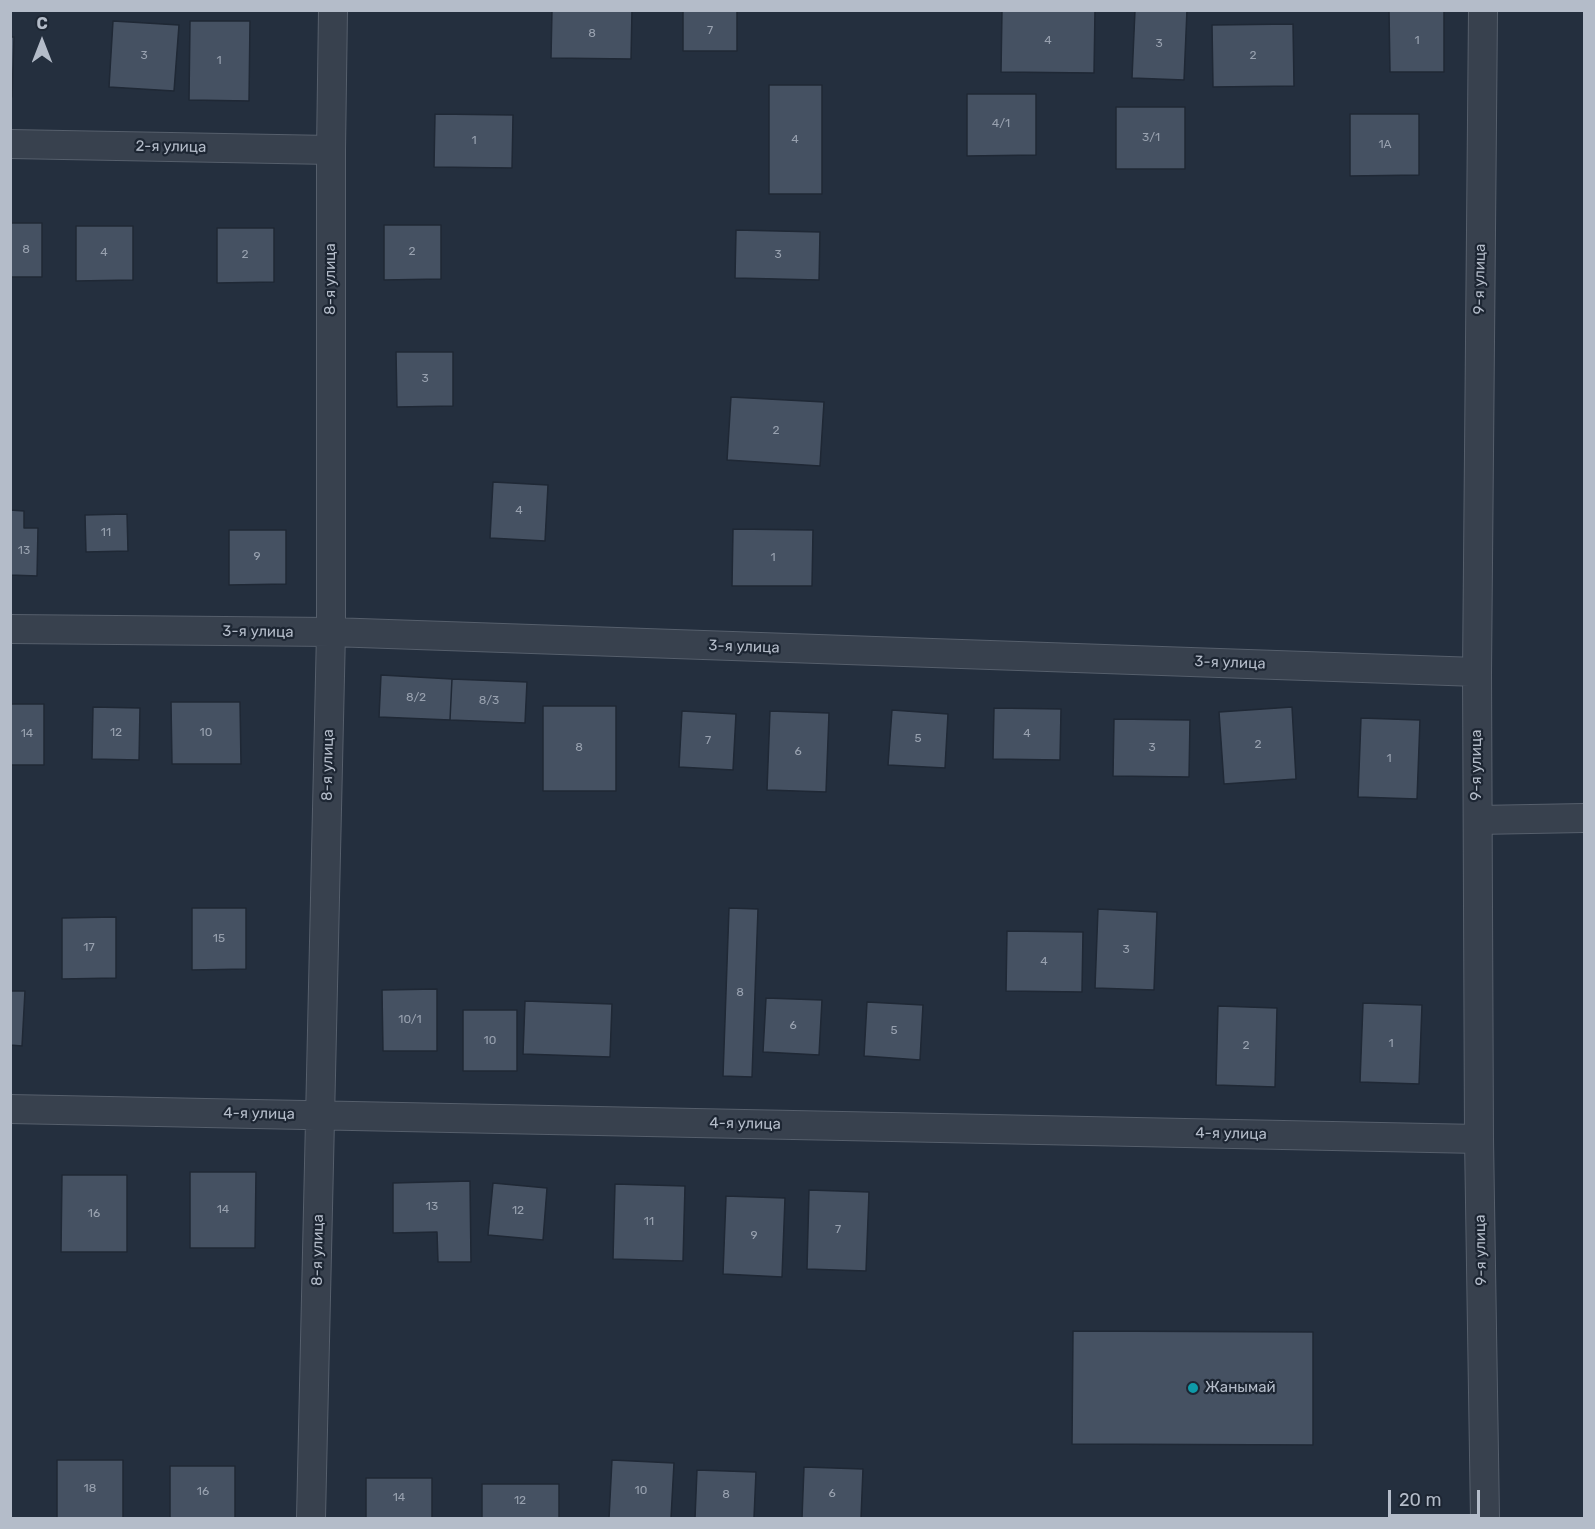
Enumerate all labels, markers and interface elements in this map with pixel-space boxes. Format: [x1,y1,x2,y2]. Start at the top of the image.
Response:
north arrow [12,12,72,72]
text: С [36,14,48,33]
house number: 7 [707,24,713,38]
house number: 8 [588,27,596,41]
house number: 4 [1044,34,1052,48]
house number: 1 [1414,34,1420,48]
house number: 3 [1155,37,1163,51]
house number: 3 [140,49,148,63]
house number: 2 [1249,49,1257,63]
house number: 1 [216,54,222,68]
house number: 4/1 [992,117,1010,131]
house number: 3/1 [1142,131,1160,145]
house number: 4 [791,133,799,147]
house number: 1 [471,134,477,148]
street label: 2-я улица [135,137,207,157]
house number: 1А [1378,138,1392,152]
house number: 8 [22,243,30,257]
street label: 8-я улица [322,243,340,315]
street label: 9-я улица [1470,243,1490,315]
house number: 2 [408,245,416,259]
house number: 4 [100,246,108,260]
house number: 2 [241,248,249,262]
house number: 3 [774,248,782,262]
house number: 3 [421,372,429,386]
house number: 2 [772,424,780,438]
house number: 4 [515,504,523,518]
house number: 11 [101,526,111,540]
house number: 13 [18,544,30,558]
house number: 9 [253,550,261,564]
house number: 1 [770,551,776,565]
street label: 3-я улица [222,622,294,642]
street label: 3-я улица [708,637,780,657]
street label: 3-я улица [1194,653,1266,673]
house number: 8/2 [406,691,426,705]
house number: 8/3 [479,694,499,708]
house number: 12 [110,726,122,740]
house number: 10 [200,726,212,740]
house number: 14 [21,727,33,741]
house number: 4 [1023,727,1031,741]
street label: 8-я улица [318,729,338,801]
street label: 9-я улица [1468,730,1486,800]
house number: 5 [914,732,922,746]
house number: 7 [705,734,711,748]
house number: 2 [1254,738,1262,752]
house number: 8 [575,741,583,755]
house number: 3 [1148,741,1156,755]
house number: 6 [794,745,802,759]
house number: 1 [1386,752,1392,766]
house number: 15 [213,932,225,946]
house number: 17 [83,941,95,955]
house number: 3 [1122,943,1130,957]
house number: 4 [1040,955,1048,969]
house number: 8 [736,986,744,1000]
house number: 10/1 [398,1013,422,1027]
house number: 6 [789,1019,797,1033]
house number: 5 [890,1024,898,1038]
house number: 10 [484,1034,496,1048]
house number: 1 [1388,1037,1394,1051]
house number: 2 [1242,1039,1250,1053]
street label: 4-я улица [223,1104,295,1124]
street label: 4-я улица [709,1114,781,1134]
street label: 4-я улица [1195,1124,1267,1144]
house number: 13 [426,1200,438,1214]
house number: 14 [217,1203,229,1217]
house number: 12 [512,1204,524,1218]
house number: 16 [88,1207,100,1221]
street label: 8-я улица [308,1214,328,1286]
street label: 9-я улица [1471,1214,1491,1286]
house number: 11 [644,1215,654,1229]
house number: 7 [835,1223,841,1237]
house number: 9 [750,1229,758,1243]
place label: Жанымай [1205,1379,1276,1397]
marker: Жанымай [1186,1381,1200,1395]
scale bar [1391,1478,1482,1516]
house number: 18 [84,1482,96,1496]
house number: 10 [635,1484,647,1498]
house number: 16 [197,1485,209,1499]
house number: 6 [828,1487,836,1501]
house number: 8 [722,1488,730,1502]
text: 20 m [1399,1489,1441,1511]
house number: 14 [393,1491,405,1505]
house number: 12 [514,1494,526,1508]

